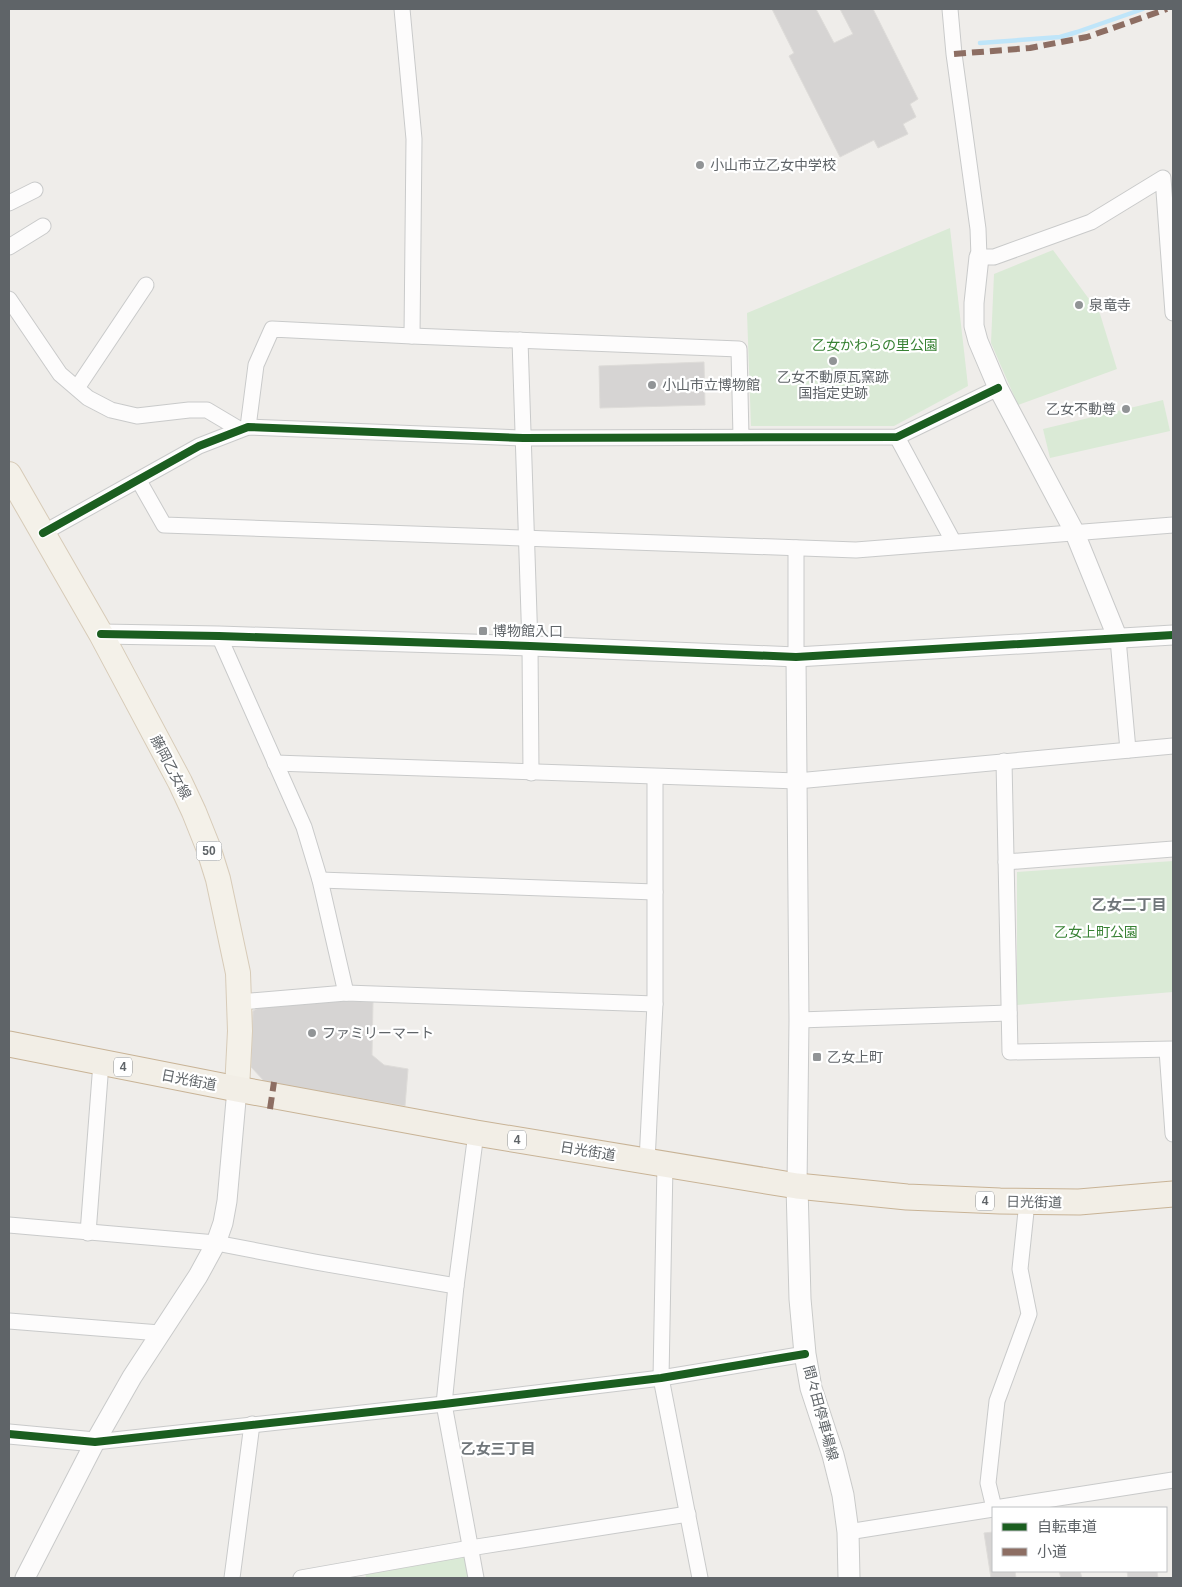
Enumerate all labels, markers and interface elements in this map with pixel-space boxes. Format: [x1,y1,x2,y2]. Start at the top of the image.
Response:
place label: 小山市立乙女中学校 [710,157,836,173]
marker: 小山市立乙女中学校 [694,159,706,171]
place label: 泉竜寺 [1089,297,1131,313]
marker: 泉竜寺 [1073,299,1085,311]
park label: 乙女かわらの里公園 [812,337,938,353]
marker: 乙女不動原瓦窯跡 国指定史跡 [827,355,839,367]
place label: 乙女不動原瓦窯跡 国指定史跡 [777,369,889,401]
place label: 小山市立博物館 [662,377,760,393]
marker: 小山市立博物館 [646,379,658,391]
place label: 乙女不動尊 [1046,401,1116,417]
marker: 乙女不動尊 [1120,403,1132,415]
place label: 博物館入口 [493,623,563,639]
marker: 博物館入口 [477,625,489,637]
street label: 藤岡乙女線 [148,732,194,802]
road number: 50 [196,841,222,860]
district label: 乙女二丁目 [1091,896,1167,913]
park label: 乙女上町公園 [1054,924,1138,940]
place label: ファミリーマート [322,1025,434,1041]
marker: ファミリーマート [306,1027,318,1039]
place label: 乙女上町 [827,1049,883,1065]
marker: 乙女上町 [811,1051,823,1063]
road number: 4 [114,1058,132,1076]
street label: 日光街道 [160,1067,218,1093]
road number: 4 [508,1130,526,1150]
street label: 日光街道 [559,1139,617,1163]
road number: 4 [976,1192,994,1210]
street label: 日光街道 [1006,1194,1062,1210]
street label: 間々田停車場線 [801,1364,841,1462]
district label: 乙女三丁目 [460,1440,536,1457]
legend [992,1507,1167,1572]
text: 自転車道 [1037,1518,1097,1535]
text: 小道 [1037,1543,1067,1560]

